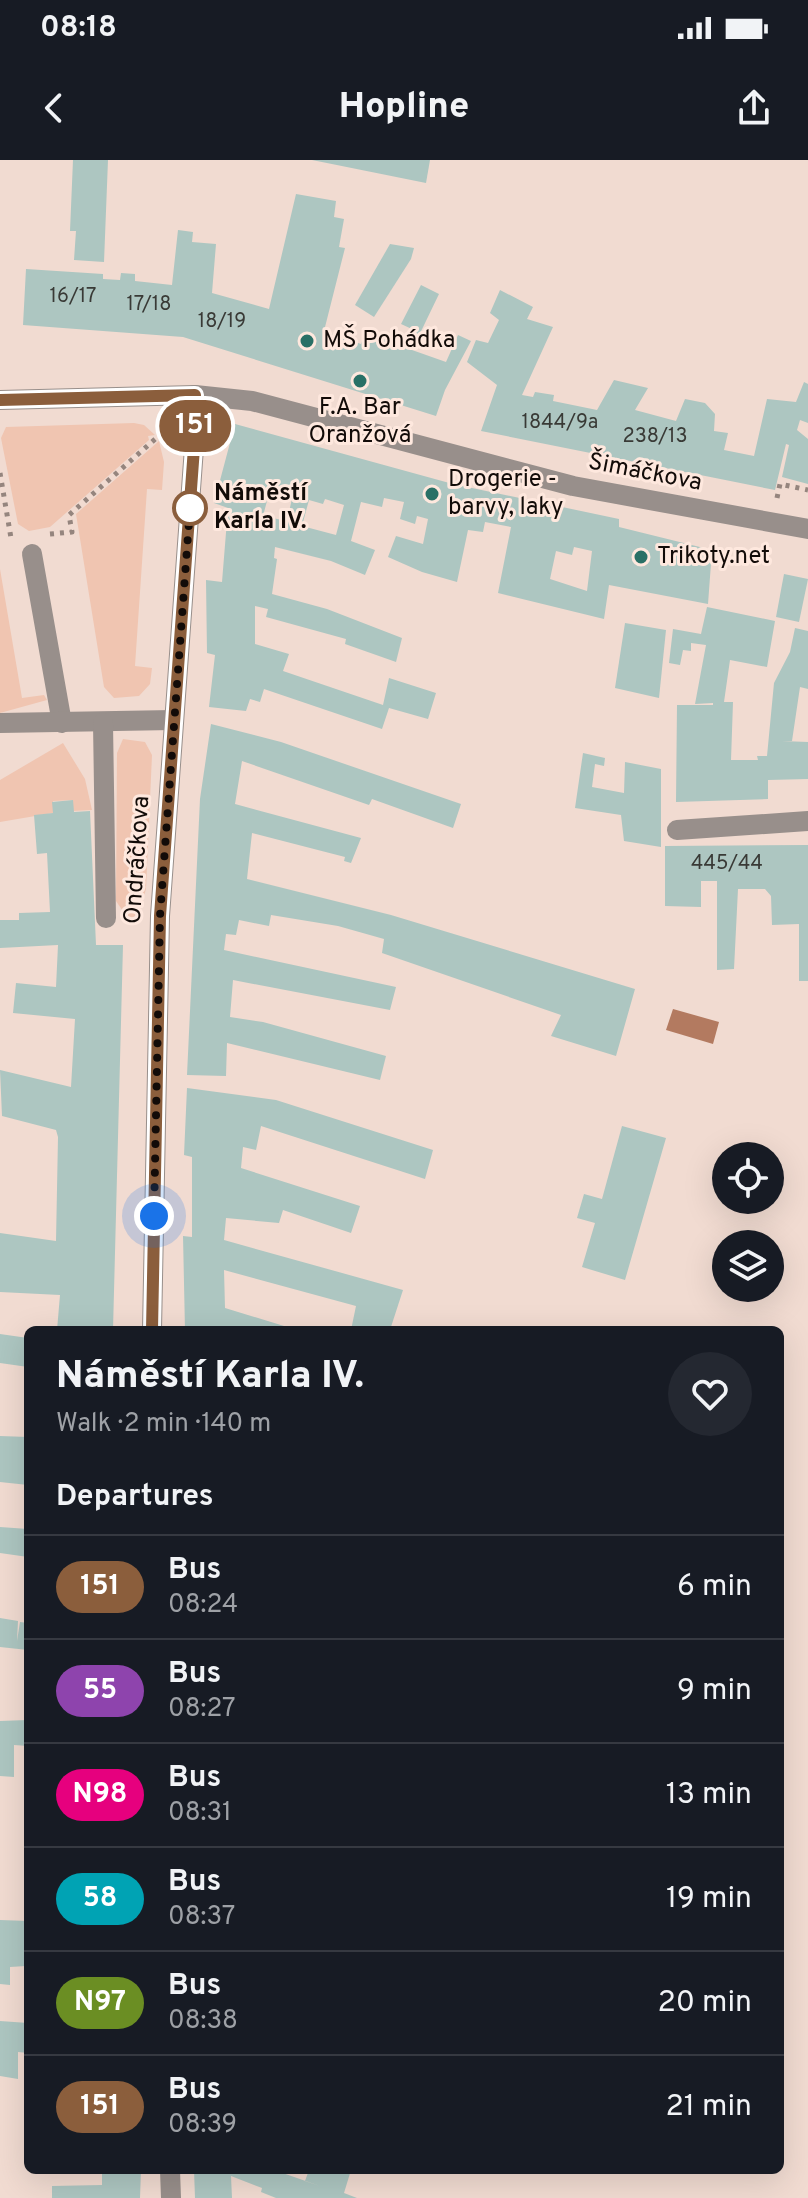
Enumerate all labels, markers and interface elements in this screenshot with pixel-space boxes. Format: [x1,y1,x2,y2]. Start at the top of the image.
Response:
text: 08:18 [40,10,117,47]
text: Hopline [339,85,469,131]
icon: back [32,86,76,130]
icon: share [732,86,776,130]
house number: 16/17 [49,284,97,310]
house number: 17/18 [126,292,172,318]
house number: 18/19 [198,309,246,335]
place label: MŠ Pohádka [323,324,455,356]
marker: MŠ Pohádka [298,332,316,350]
marker: F.A. Bar Oranžová [351,372,369,390]
place label: F.A. Bar Oranžová [309,393,412,451]
line badge: 151 [149,400,241,452]
text: 151 [175,408,215,444]
house number: 1844/9a [522,410,598,436]
house number: 238/13 [622,424,688,450]
street label: Šimáčkova [586,445,705,499]
place label: Drogerie - barvy, laky [448,465,563,523]
place label: Náměstí Karla IV. [214,479,309,537]
marker: Drogerie - barvy, laky [423,485,441,503]
marker: Náměstí Karla IV. [173,491,207,525]
place label: Trikoty.net [657,542,770,572]
marker: Trikoty.net [632,548,650,566]
street label: Ondráčkova [119,795,157,925]
house number: 445/44 [691,851,763,877]
map controls [712,1142,784,1302]
button: locate [712,1142,784,1214]
your location [134,1196,174,1236]
button: layers [712,1230,784,1302]
button: heart [668,1352,752,1436]
text: Náměstí Karla IV. [56,1353,364,1402]
text: Walk · 2 min · 140 m [56,1408,271,1441]
text: Departures [56,1479,214,1516]
text: Bus [168,1552,221,1589]
text: 151 [80,1569,120,1605]
text: 6 min [677,1569,752,1606]
text: 08:24 [168,1589,238,1622]
text: Bus [168,1656,221,1693]
text: 55 [83,1673,117,1709]
text: 9 min [677,1673,752,1710]
text: 08:27 [168,1693,236,1726]
text: Bus [168,1760,221,1797]
text: N98 [73,1777,127,1813]
text: 13 min [666,1777,752,1814]
text: 08:31 [168,1797,232,1830]
text: Bus [168,1864,221,1901]
text: 58 [83,1881,117,1917]
text: 19 min [666,1881,752,1918]
text: 08:37 [168,1901,235,1934]
text: Bus [168,1968,221,2005]
text: N97 [74,1985,126,2021]
text: 20 min [657,1985,752,2022]
text: 08:38 [168,2005,238,2038]
text: Bus [168,2072,221,2109]
text: 151 [80,2089,120,2125]
text: 21 min [665,2089,752,2126]
text: 08:39 [168,2109,237,2142]

